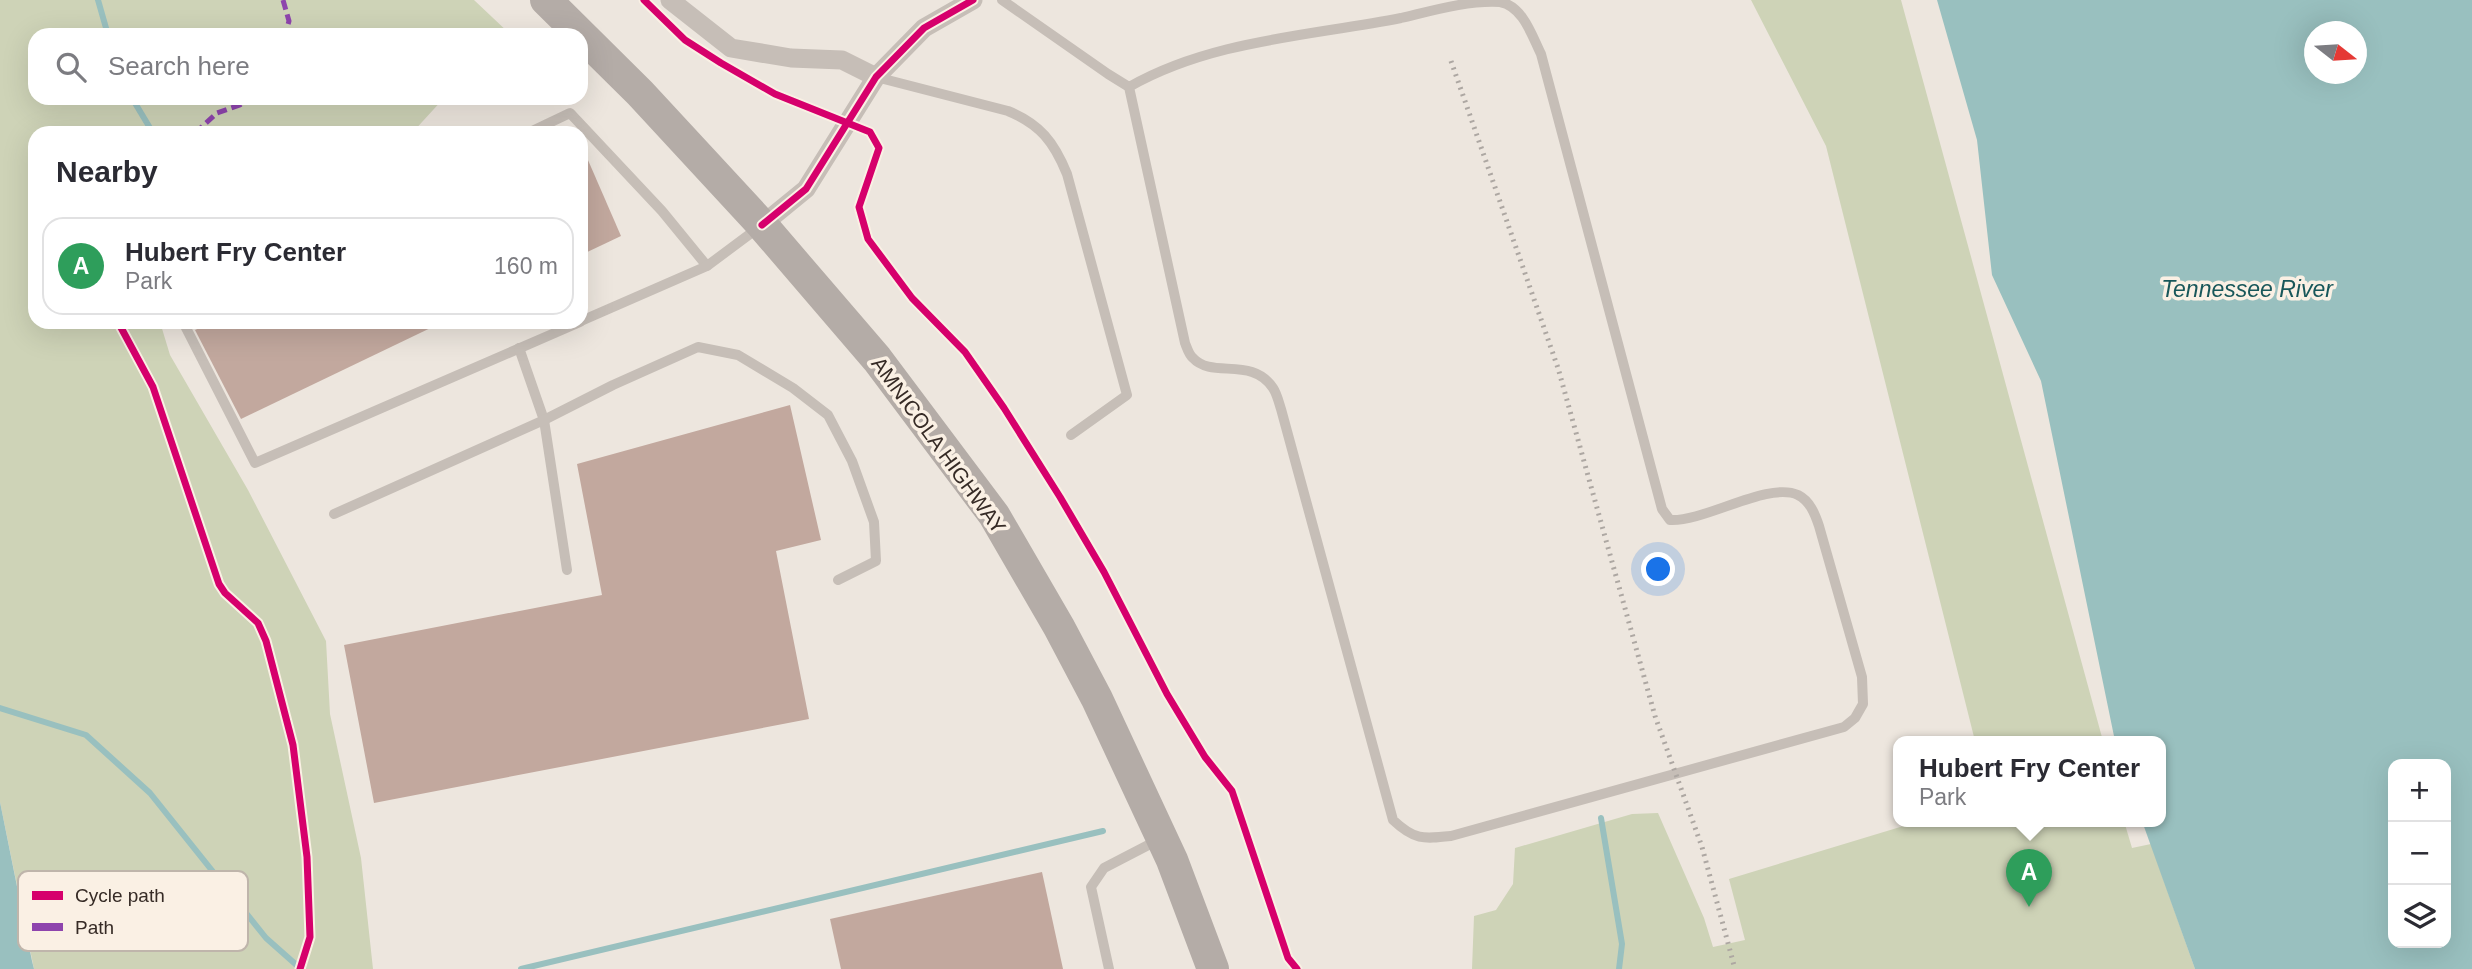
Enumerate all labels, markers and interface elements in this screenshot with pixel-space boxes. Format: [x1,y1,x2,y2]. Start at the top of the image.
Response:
north arrow [2304,21,2367,84]
search box [28,28,588,105]
icon: search [52,48,90,86]
text: Search here [108,51,250,81]
text: Nearby [56,155,158,188]
text: Hubert Fry Center [125,237,346,267]
text: A [73,253,89,279]
text: 160 m [494,253,558,279]
text: Park [125,268,172,294]
water label: Tennessee River [2161,276,2334,302]
street label: AMNICOLA HIGHWAY [867,352,1011,538]
your location [1641,552,1675,586]
popup [1893,736,2166,827]
text: Hubert Fry Center [1919,753,2140,783]
map controls [2388,759,2451,948]
button: + [2388,759,2451,822]
text: Park [1919,784,1966,810]
button: − [2388,822,2451,885]
pin: A [2006,849,2052,907]
legend [18,871,248,951]
text: Cycle path [75,885,165,906]
button: layers [2388,885,2451,948]
text: Path [75,917,114,938]

